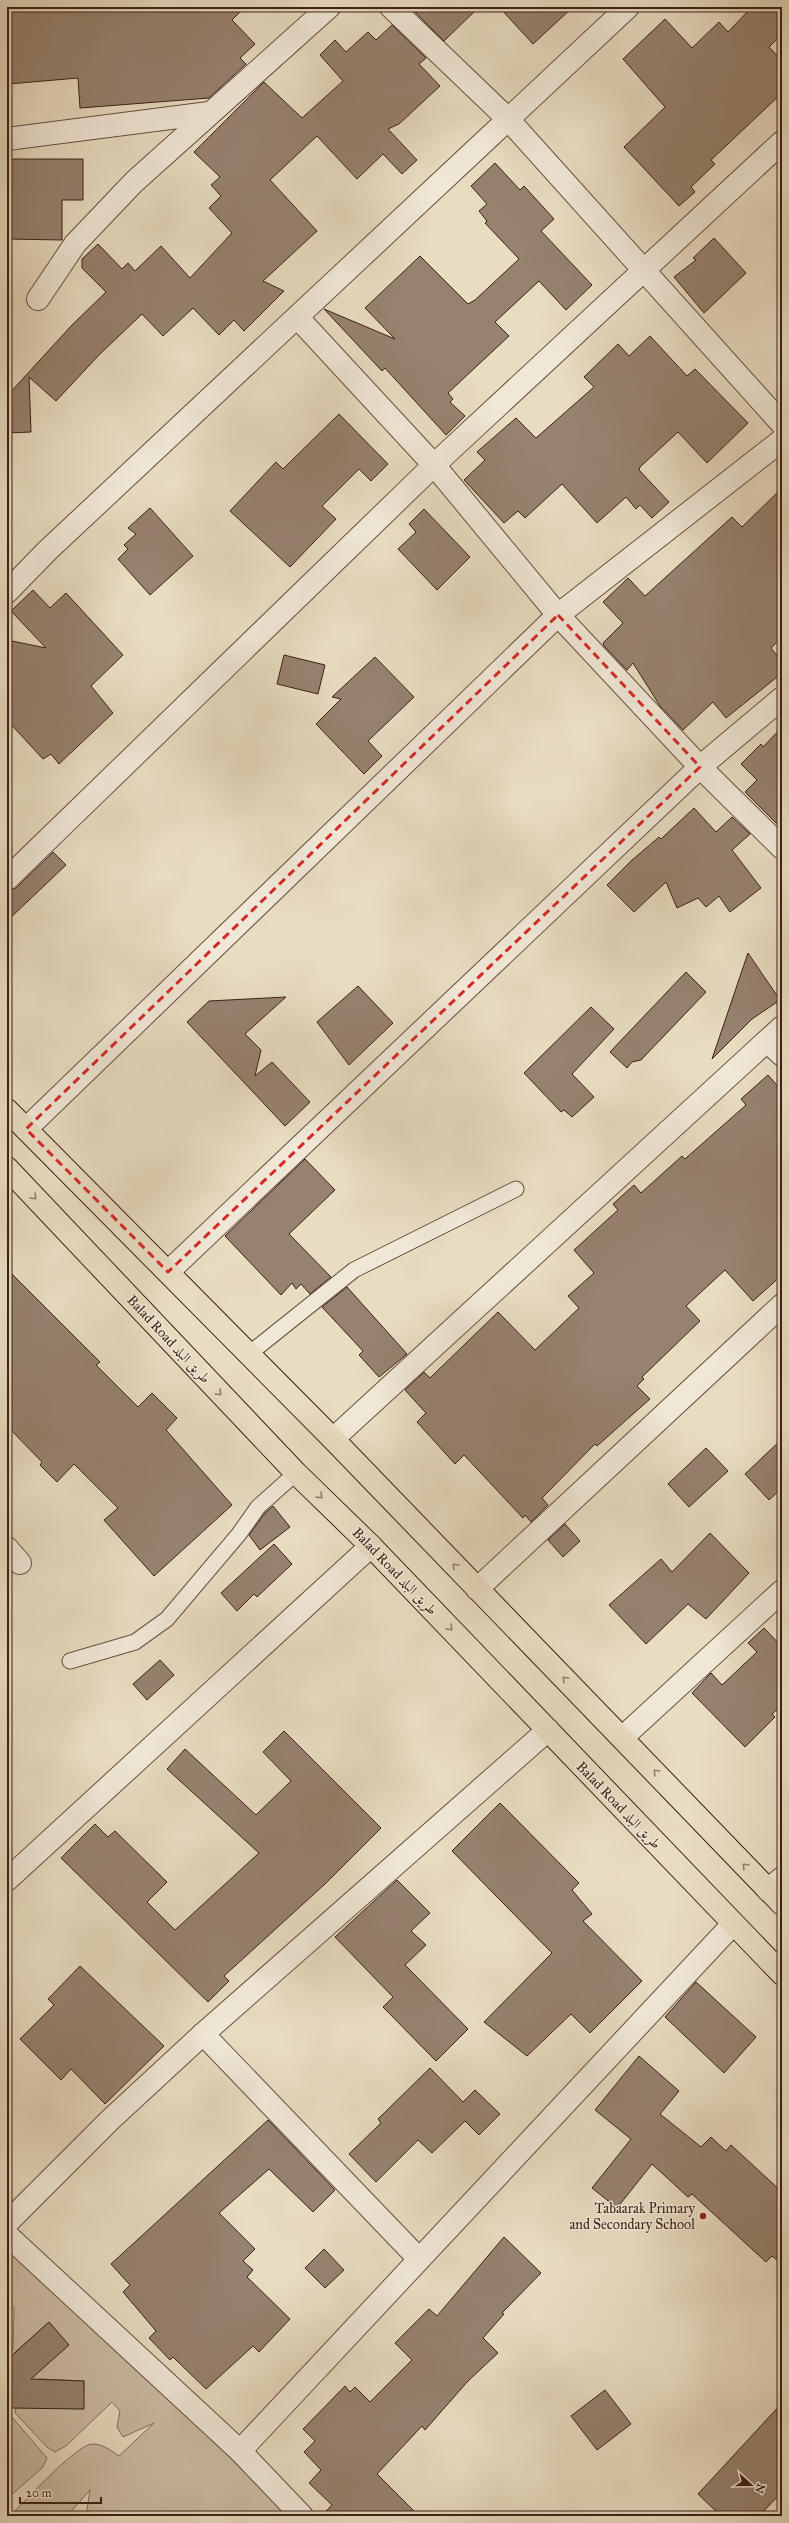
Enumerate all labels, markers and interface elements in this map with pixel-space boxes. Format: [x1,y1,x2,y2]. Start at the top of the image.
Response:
one-way arrow [29,1192,37,1200]
street label: Balad Road طريق البلد [123,1292,214,1387]
one-way arrow [215,1388,222,1396]
one-way arrow [315,1491,322,1498]
street label: Balad Road طريق البلد [349,1524,441,1619]
one-way arrow [452,1563,459,1570]
one-way arrow [446,1623,453,1631]
one-way arrow [562,1676,570,1684]
street label: Balad Road طريق البلد [573,1758,665,1853]
one-way arrow [653,1769,660,1777]
one-way arrow [743,1863,750,1871]
place label: Tabaarak Primary and Secondary School [569,2200,695,2233]
marker: Tabaarak Primary and Secondary School [698,2211,708,2221]
north arrow [731,2465,771,2505]
scale bar [20,2479,101,2505]
text: N [752,2482,768,2496]
text: 20 m [26,2486,52,2500]

